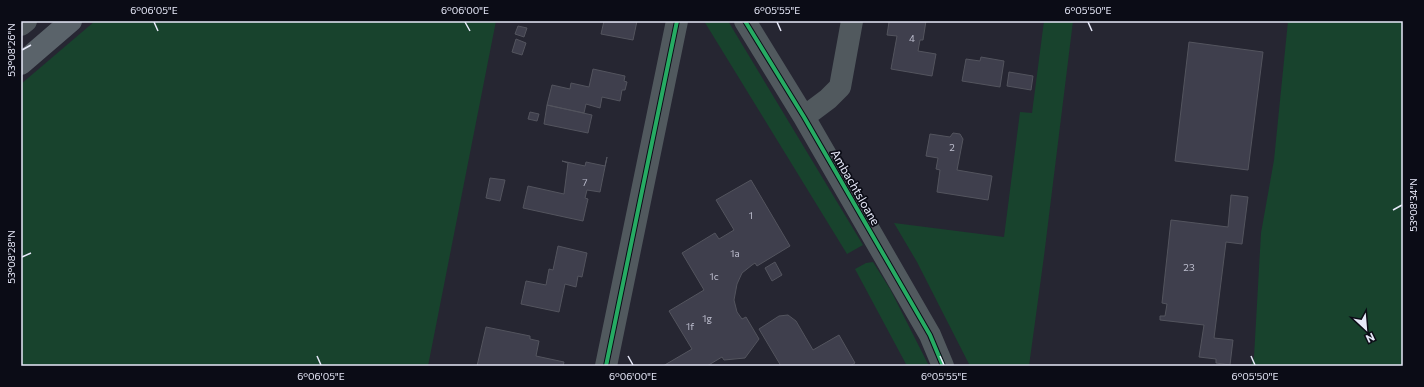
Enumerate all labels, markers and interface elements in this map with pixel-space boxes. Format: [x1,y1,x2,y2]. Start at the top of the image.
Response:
text: 6°06'05"E [130,4,178,16]
text: 6°06'00"E [441,4,489,16]
text: 6°05'55"E [754,4,800,16]
text: 6°05'50"E [1065,4,1112,16]
text: 53°08'26"N [5,23,17,77]
house number: 4 [909,32,915,44]
house number: 2 [949,141,955,153]
street label: Ambachtsloane [829,147,883,227]
house number: 7 [582,176,588,188]
text: 53°08'34"N [1407,178,1419,232]
house number: 1 [749,209,753,221]
text: 53°08'28"N [5,230,17,284]
house number: 1a [730,247,740,259]
house number: 23 [1183,261,1195,273]
house number: 1c [709,270,719,282]
north arrow [1346,309,1386,349]
house number: 1g [702,312,712,324]
house number: 1f [686,320,694,332]
text: N [1364,331,1377,346]
text: 6°06'05"E [297,370,345,382]
text: 6°06'00"E [609,370,657,382]
text: 6°05'55"E [921,370,967,382]
text: 6°05'50"E [1232,370,1279,382]

